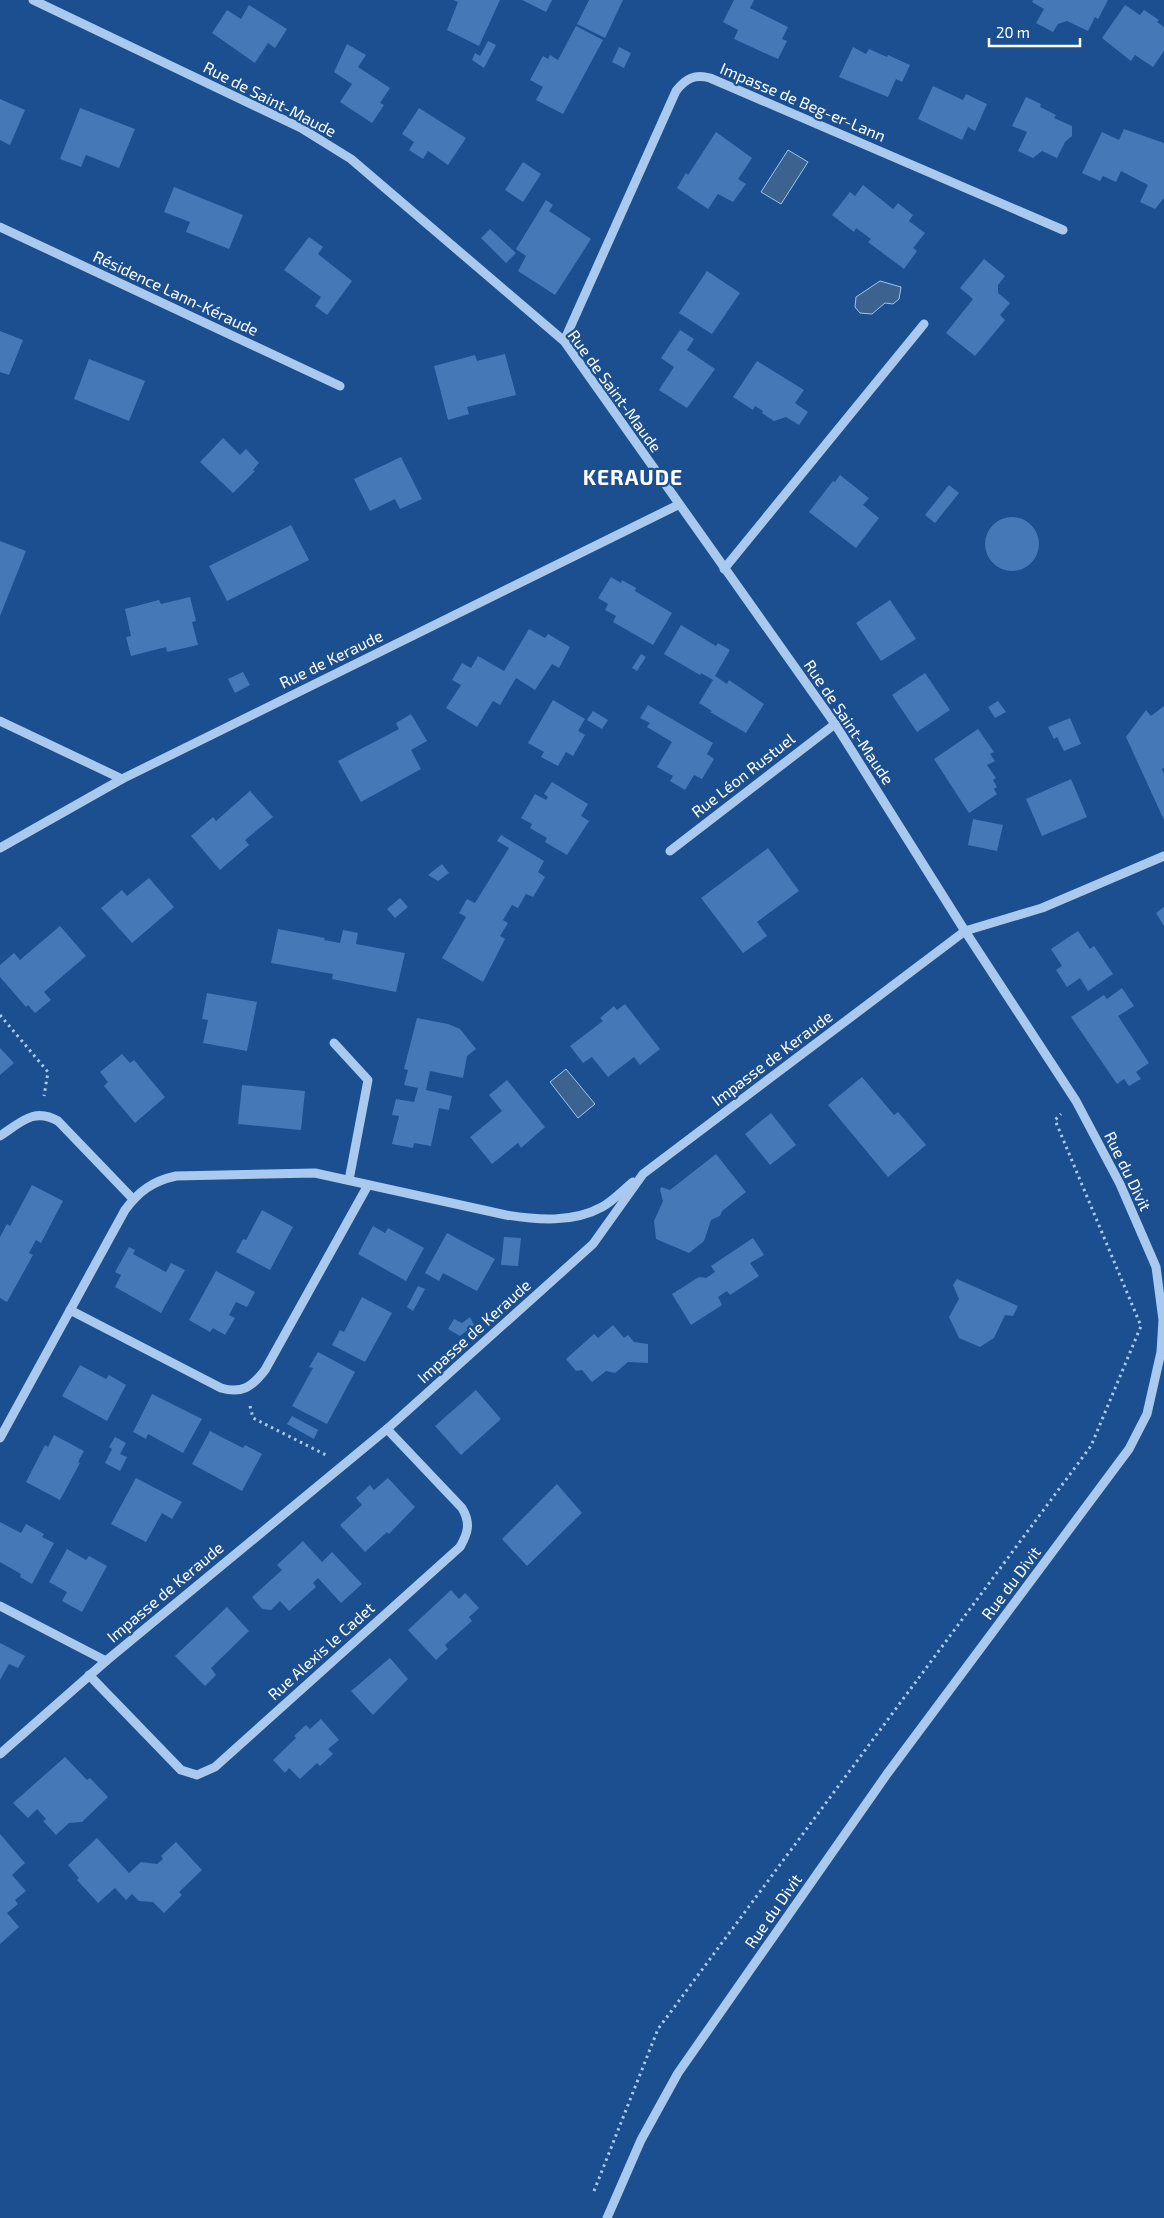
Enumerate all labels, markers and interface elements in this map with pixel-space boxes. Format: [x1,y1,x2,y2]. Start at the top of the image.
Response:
scale bar [989,15,1080,47]
text: 20 m [996,23,1030,41]
street label: Rue de Saint-Maude [201,57,340,140]
street label: Impasse de Beg-er-Lann [718,58,889,145]
street label: Résidence Lann-Kéraude [91,246,262,339]
street label: Rue de Saint-Maude [565,326,666,456]
district label: KERAUDE [583,464,683,489]
street label: Rue de Keraude [276,625,385,692]
street label: Rue de Saint-Maude [801,656,898,788]
street label: Rue Léon Rustuel [687,728,798,821]
street label: Impasse de Keraude [708,1006,836,1109]
street label: Rue du Divit [1101,1128,1156,1214]
street label: Impasse de Keraude [413,1275,534,1387]
street label: Impasse de Keraude [103,1537,227,1646]
street label: Rue du Divit [977,1543,1044,1623]
street label: Rue Alexis le Cadet [263,1598,378,1703]
street label: Rue du Divit [740,1870,805,1951]

